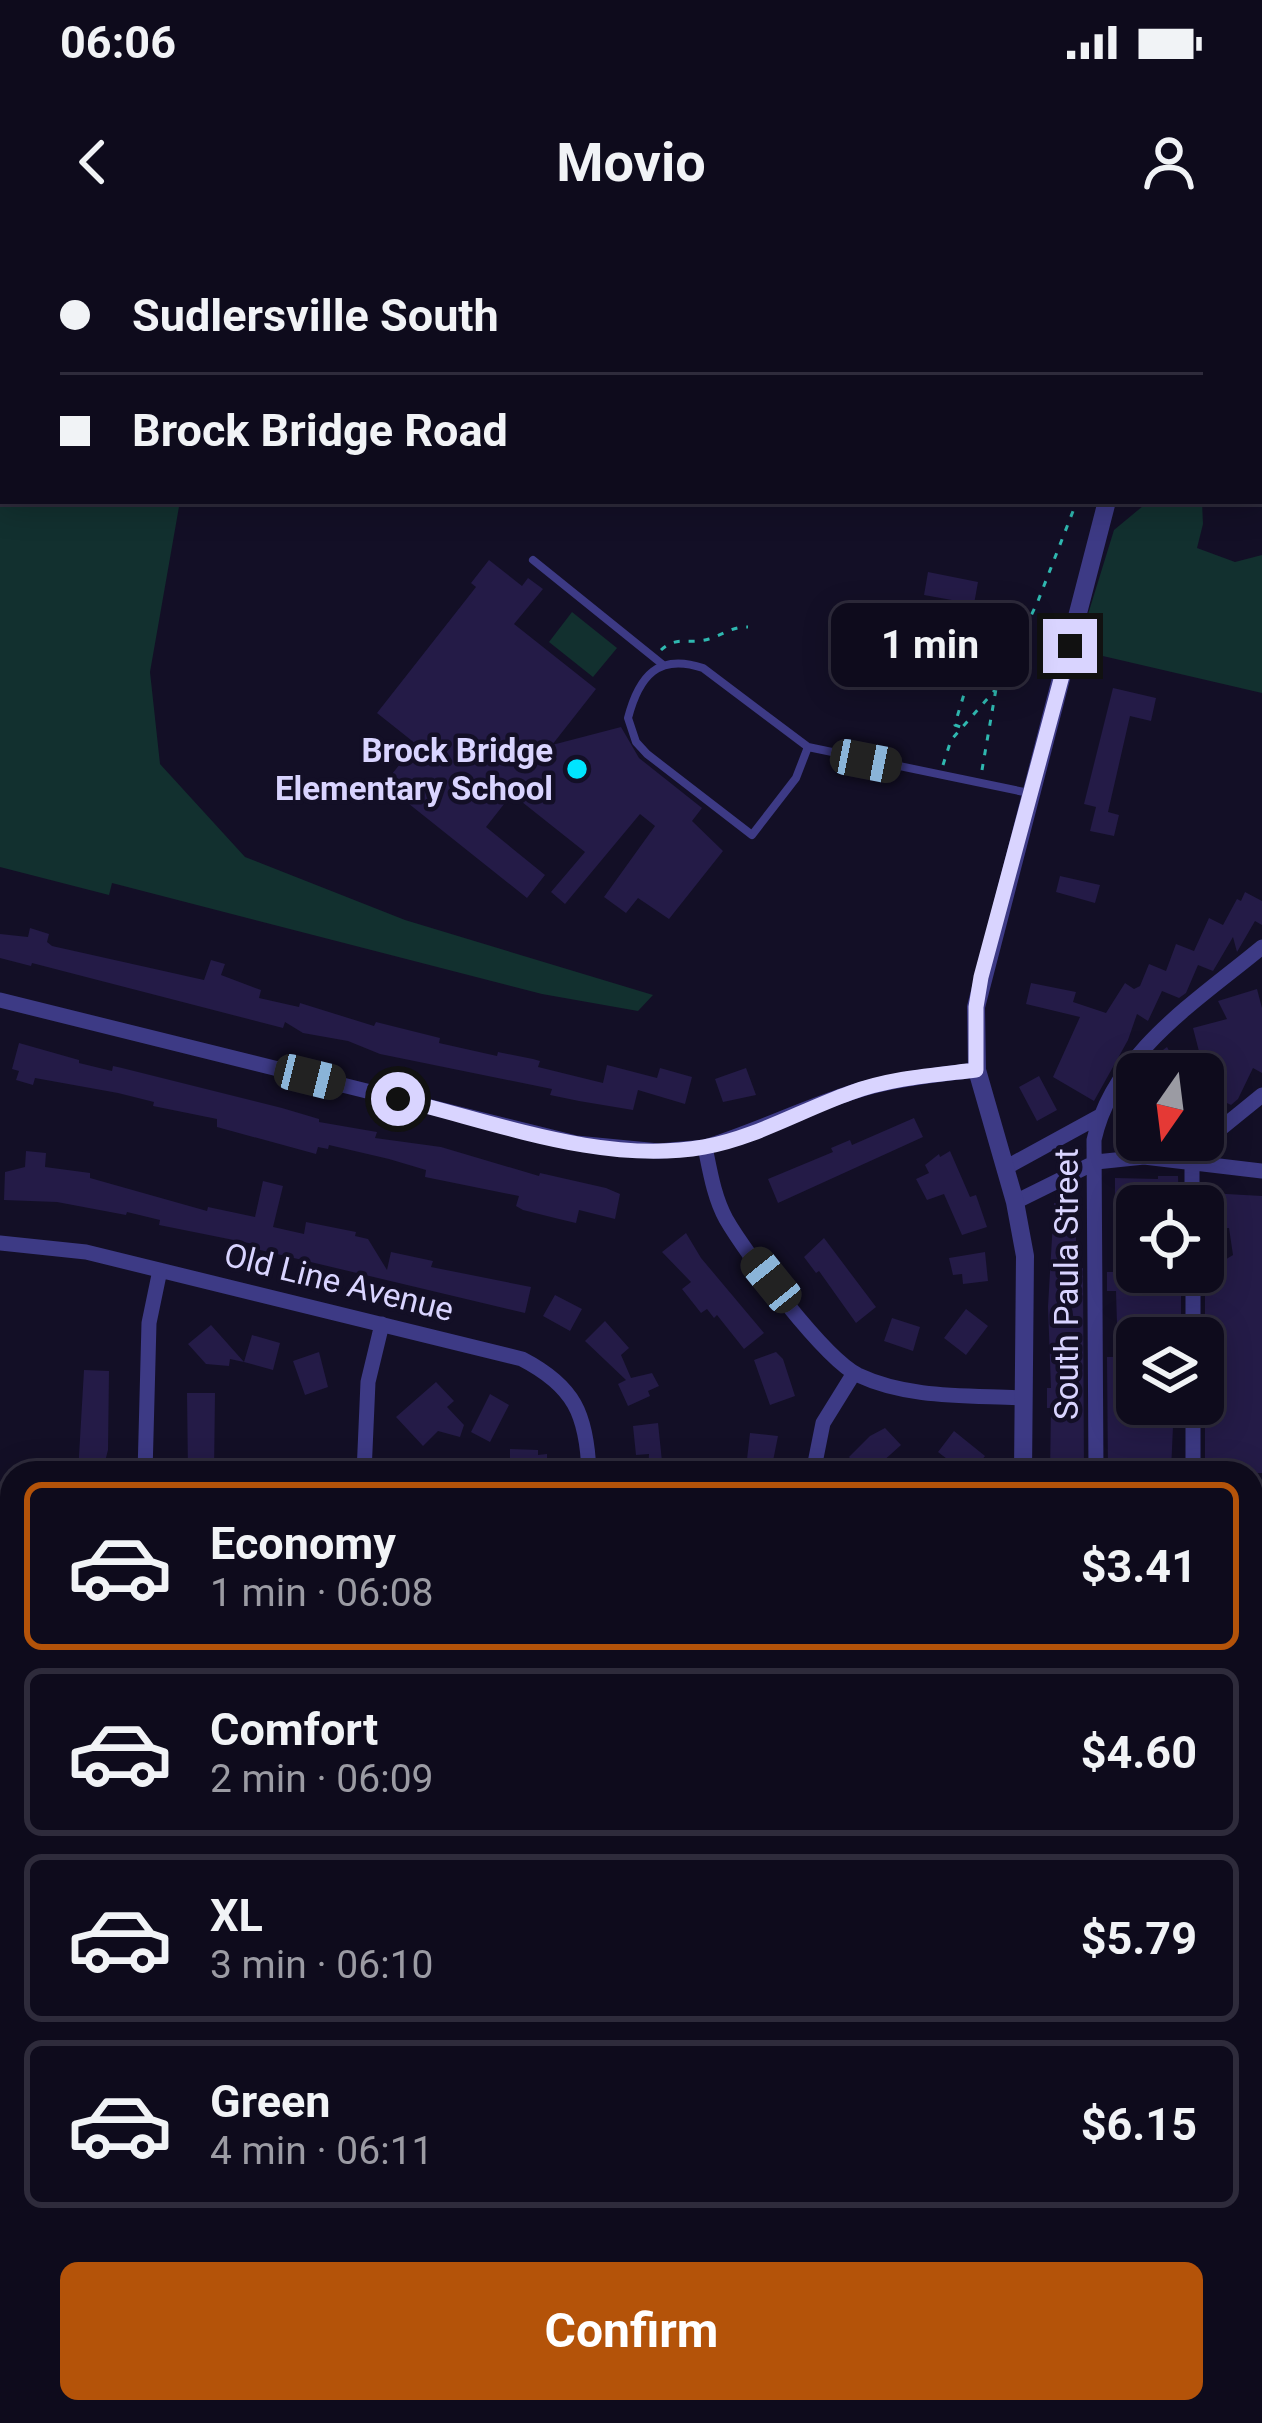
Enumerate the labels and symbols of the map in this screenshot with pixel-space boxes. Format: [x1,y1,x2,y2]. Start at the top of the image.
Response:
callout: 1 min [830,604,1028,688]
route end [1043,619,1097,673]
place label: Brock Bridge Elementary School [275,731,553,808]
car [827,736,905,786]
marker: Brock Bridge Elementary School [564,756,590,782]
car [271,1051,349,1103]
north arrow [1116,1053,1224,1161]
route start [371,1072,425,1126]
street label: South Paula Street [1047,1148,1086,1420]
street label: Old Line Avenue [220,1235,458,1329]
car [734,1241,808,1319]

